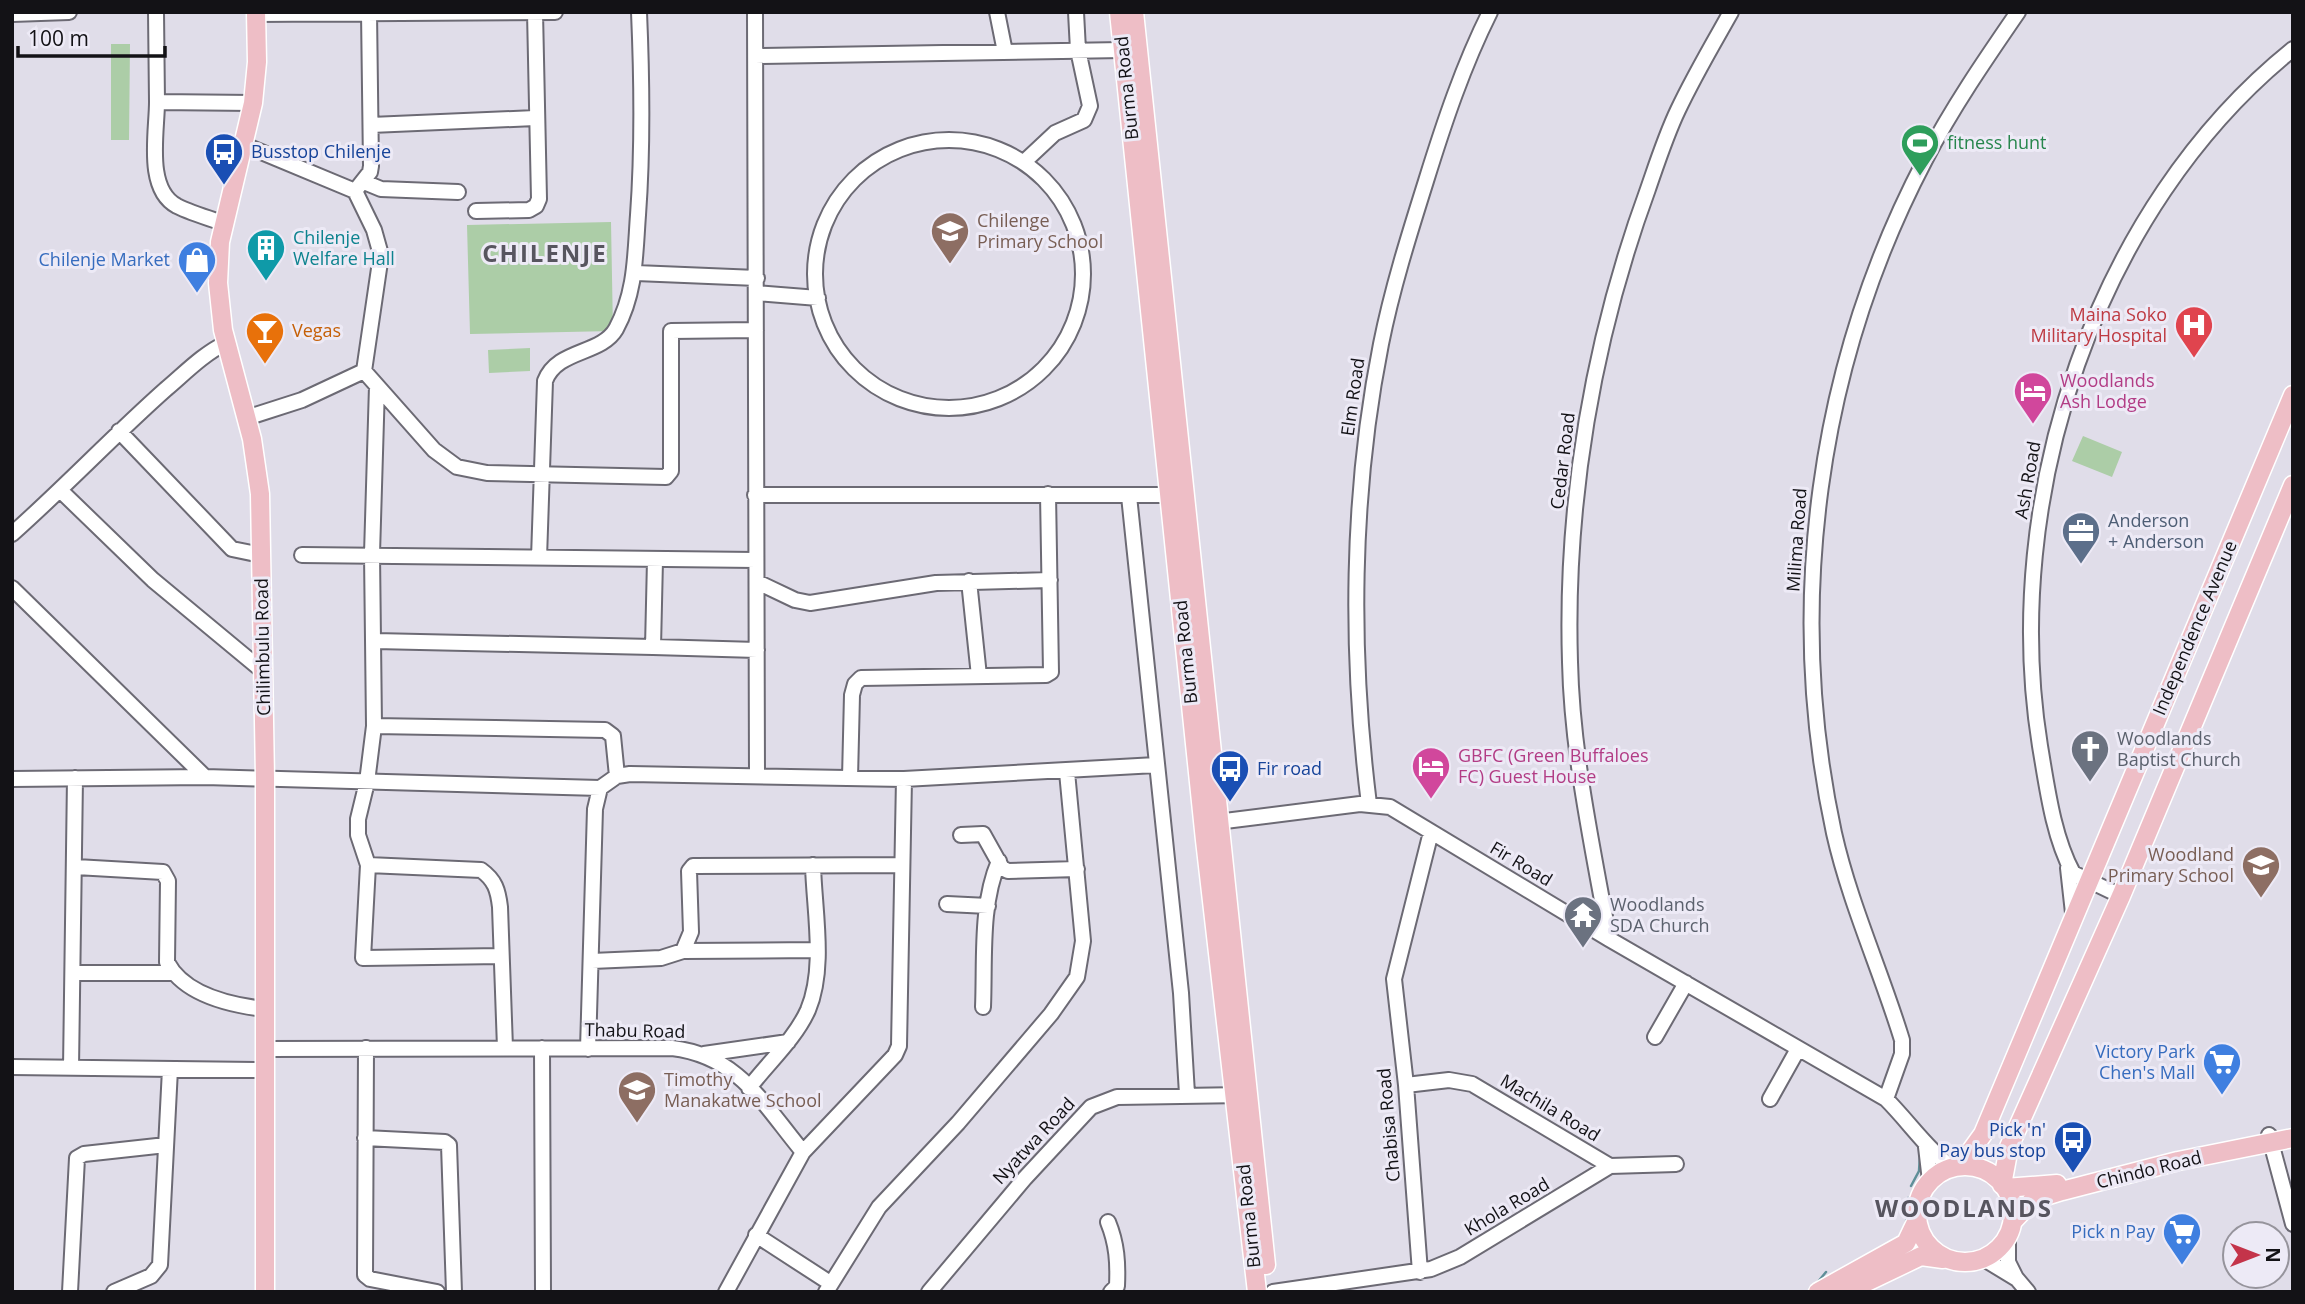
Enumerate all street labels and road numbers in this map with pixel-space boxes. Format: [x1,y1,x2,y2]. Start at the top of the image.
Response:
street label: Burma Road [1109,35,1143,141]
street label: Elm Road [1335,356,1369,438]
street label: Cedar Road [1544,411,1580,511]
street label: Ash Road [2008,439,2046,521]
street label: Milima Road [1780,487,1812,593]
street label: Independence Avenue [2146,537,2242,719]
street label: Chilimbulu Road [249,578,275,716]
street label: Burma Road [1168,599,1202,705]
street label: Fir Road [1486,835,1557,891]
street label: Thabu Road [584,1017,686,1043]
street label: Chabisa Road [1371,1067,1405,1183]
street label: Machila Road [1496,1068,1605,1146]
street label: Nyatwa Road [987,1092,1080,1189]
street label: Chindo Road [2094,1144,2204,1194]
street label: Burma Road [1231,1163,1265,1269]
street label: Khola Road [1460,1171,1553,1241]

